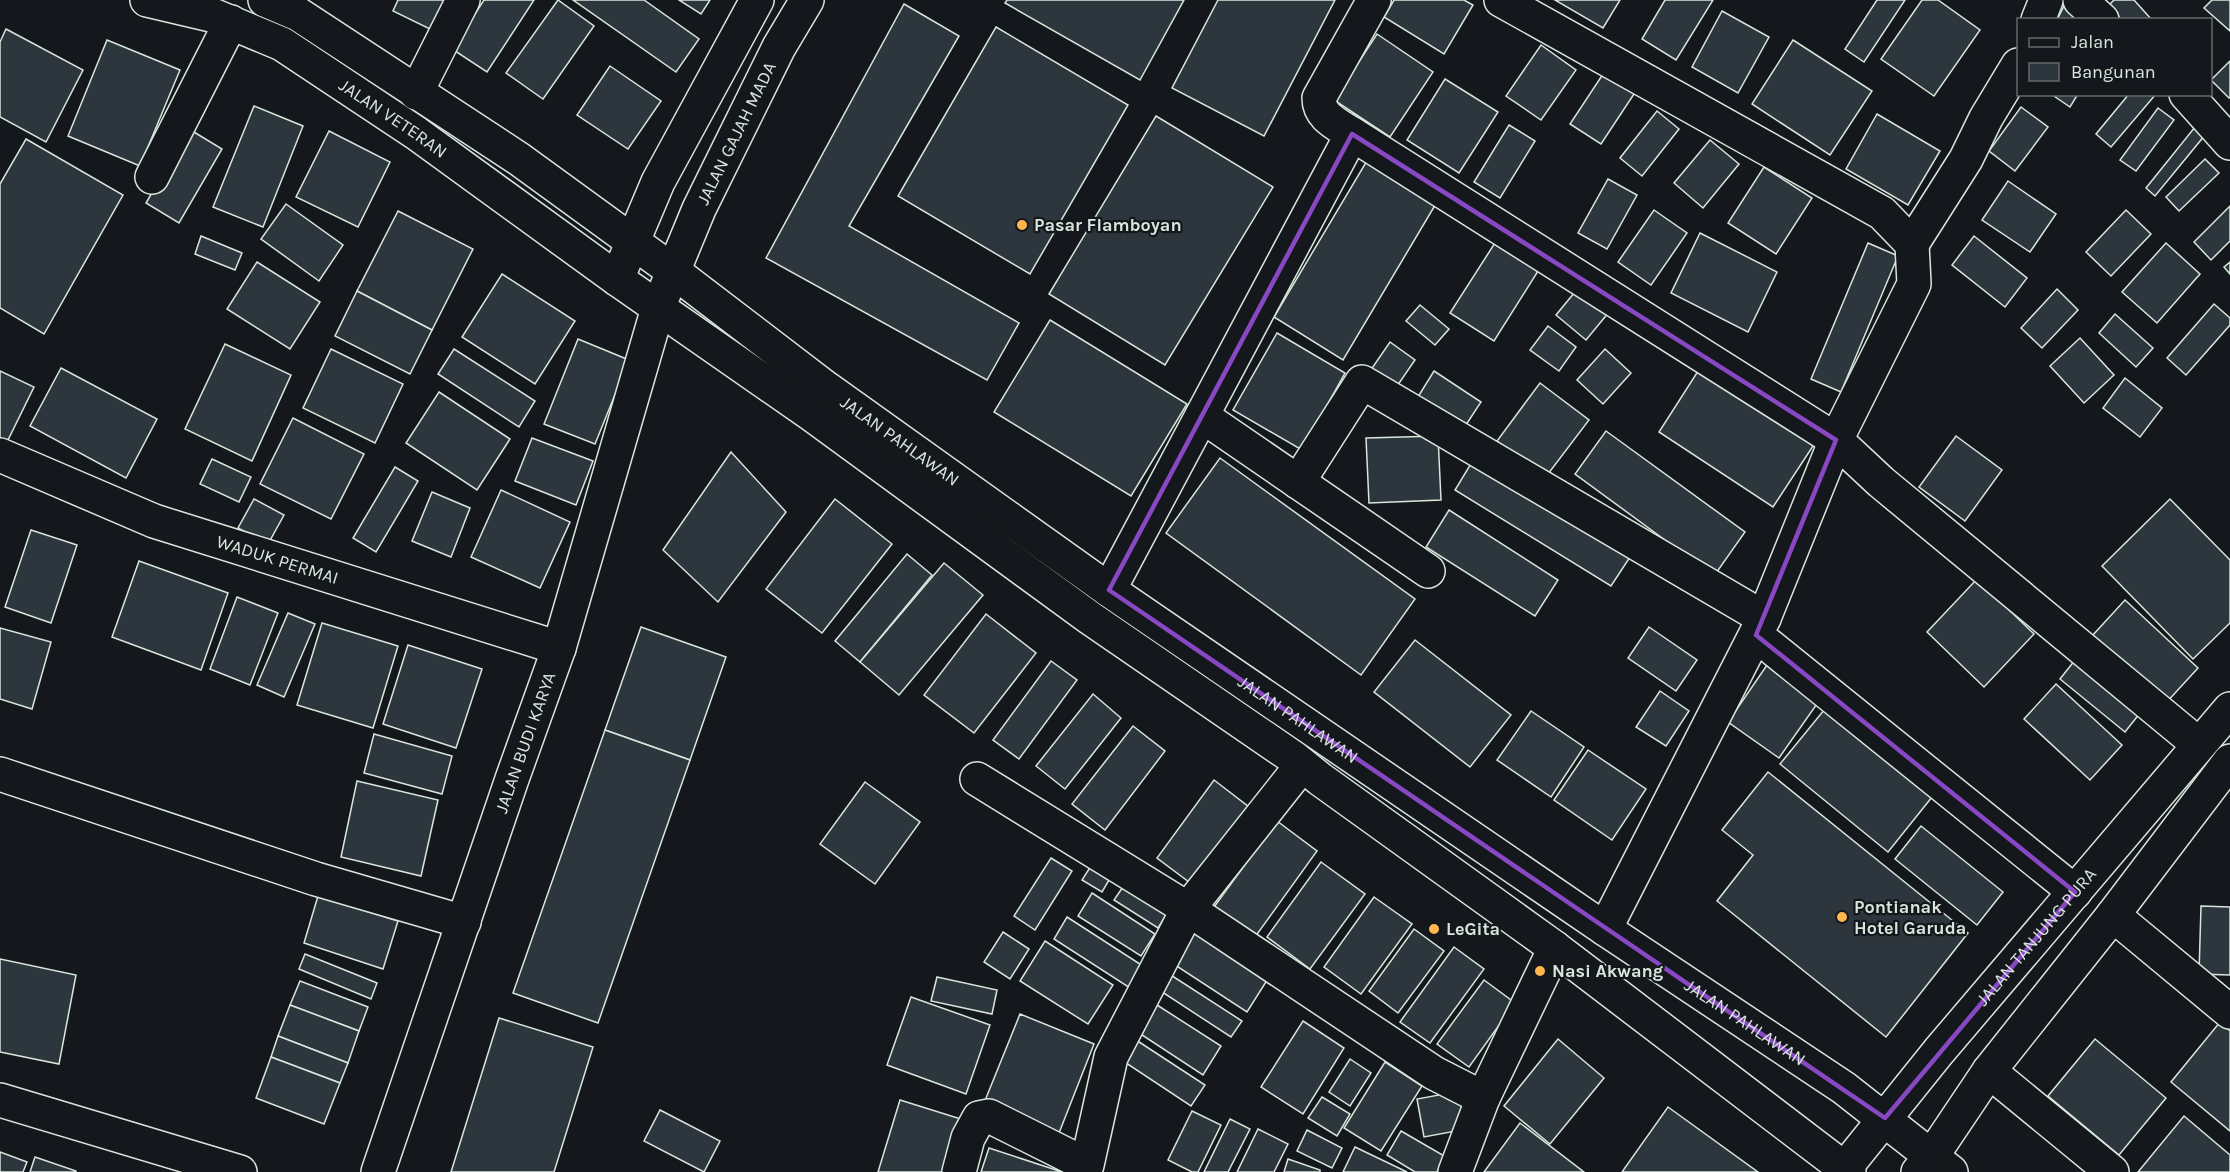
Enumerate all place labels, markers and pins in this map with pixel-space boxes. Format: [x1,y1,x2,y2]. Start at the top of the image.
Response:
place label: Pasar Flamboyan [1034,214,1182,236]
marker: Pasar Flamboyan [1015,218,1029,232]
place label: Pontianak Hotel Garuda [1854,896,1966,939]
marker: Pontianak Hotel Garuda [1835,910,1849,924]
place label: LeGita [1446,918,1500,940]
marker: LeGita [1427,922,1441,936]
place label: Nasi Akwang [1552,960,1664,982]
marker: Nasi Akwang [1533,964,1547,978]

